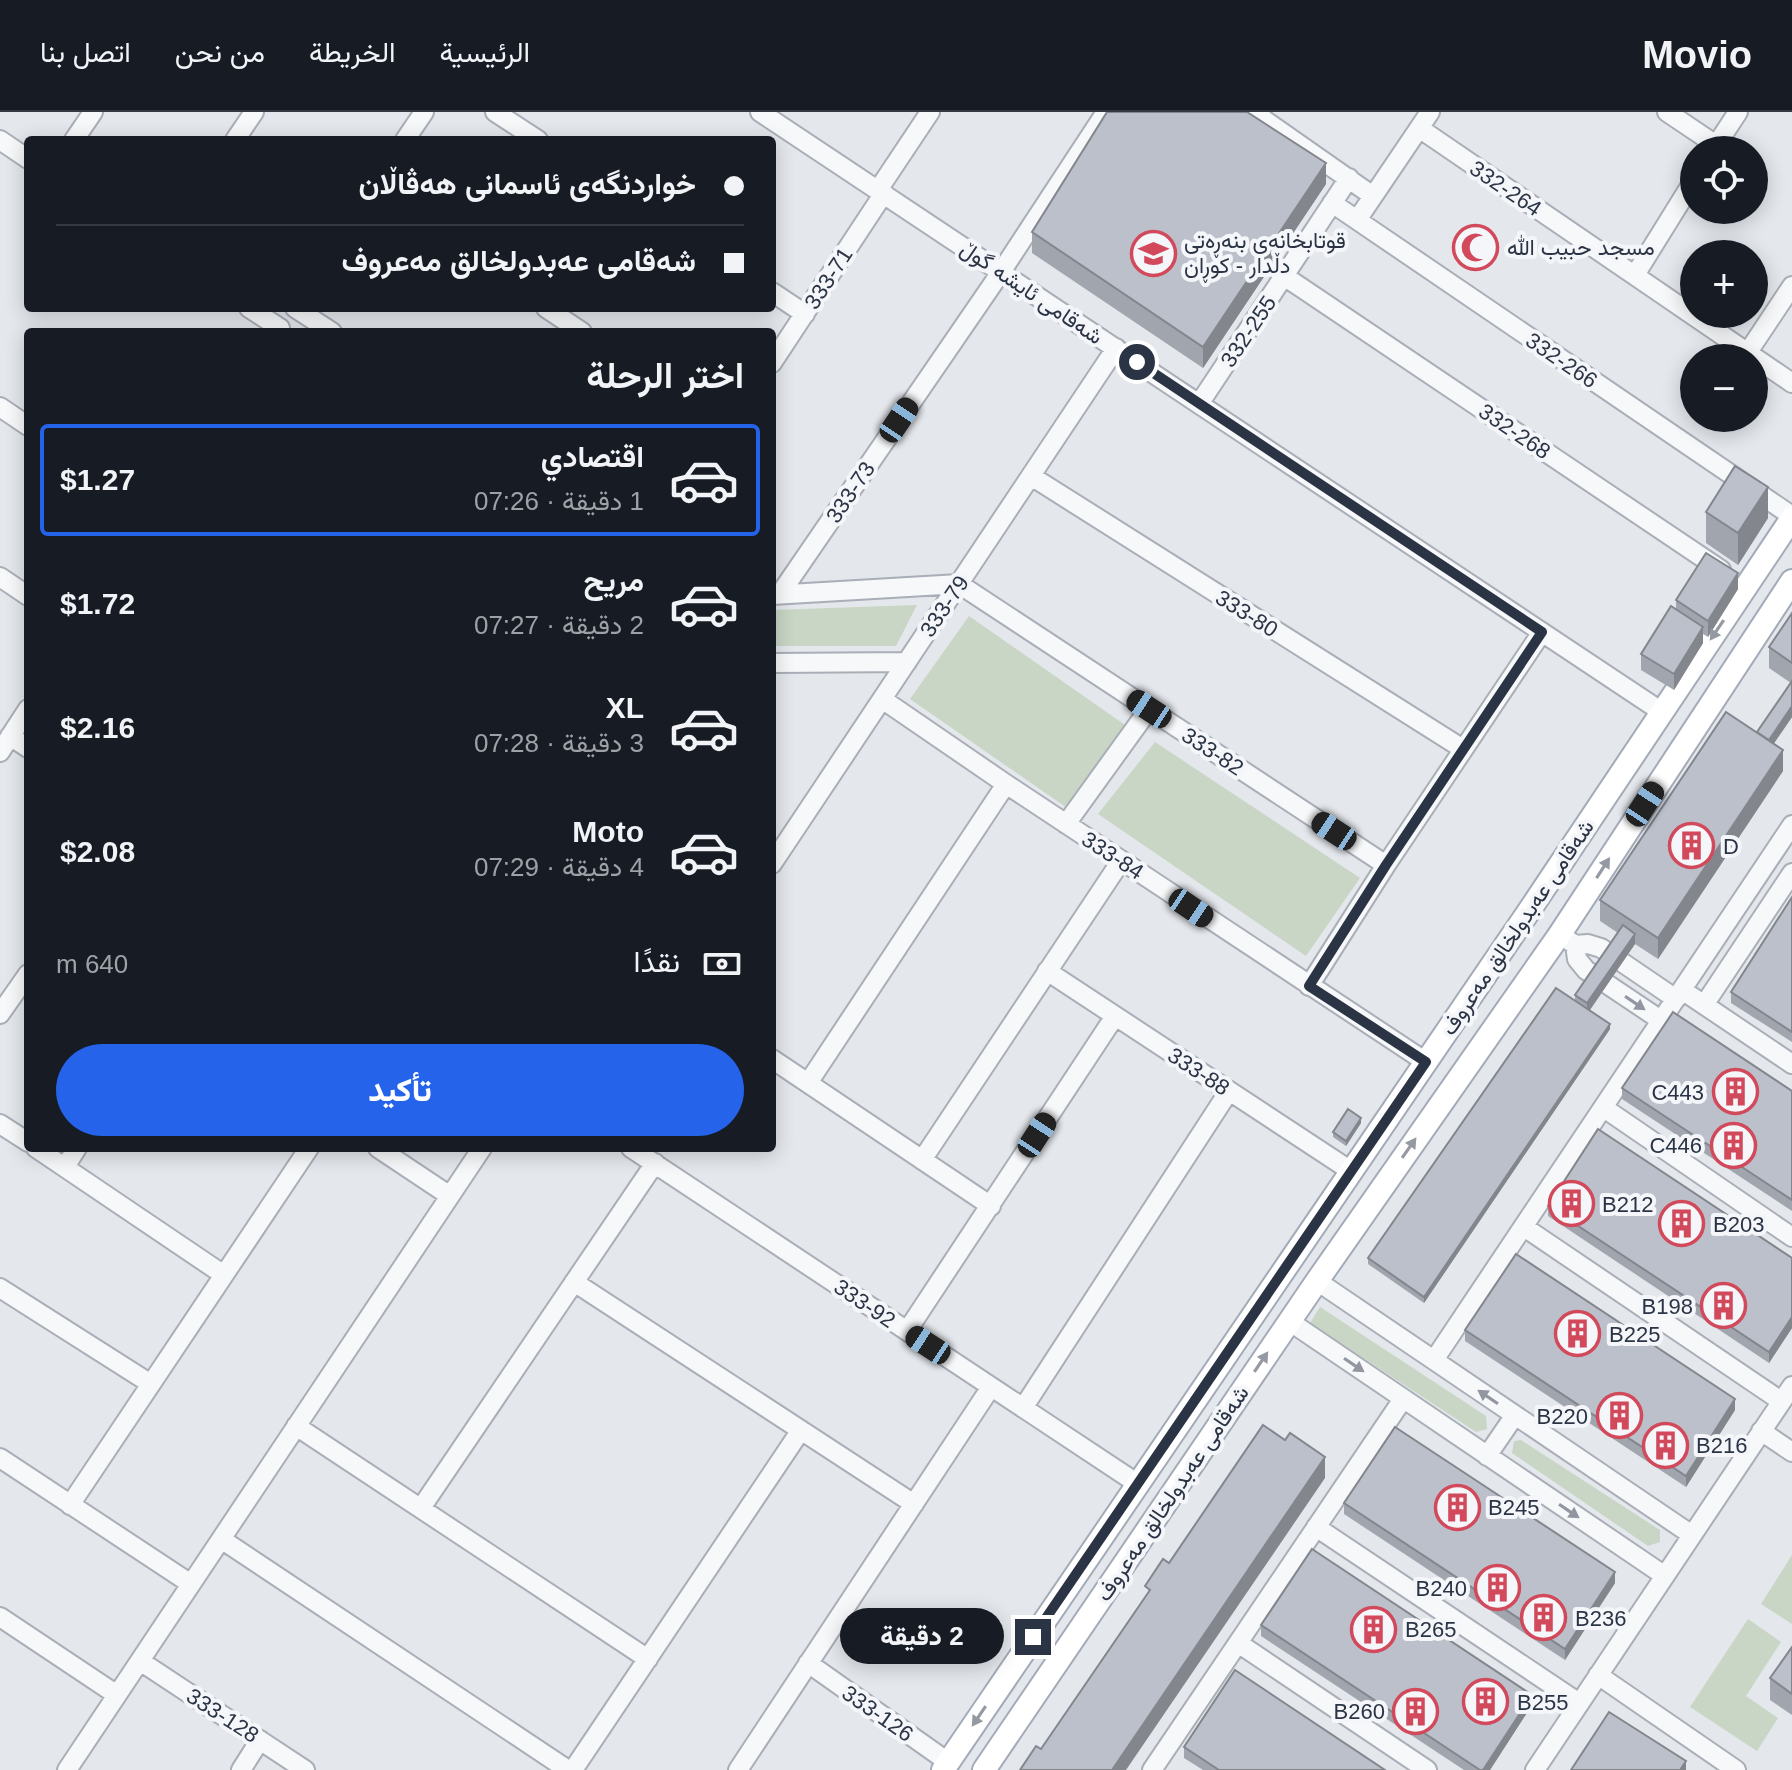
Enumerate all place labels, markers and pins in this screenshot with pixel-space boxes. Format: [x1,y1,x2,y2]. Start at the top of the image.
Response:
mosque icon: مسجد حبيب الله [1452,223,1500,271]
place label: قوتابخانەی بنەڕەتی دڵدار - کوڕان [1184,228,1346,283]
school or university icon: قوتابخانەی بنەڕەتی دڵدار - کوڕان [1129,229,1177,277]
place label: مسجد حبيب الله [1507,234,1655,260]
building icon: D [1668,822,1716,870]
place label: D [1723,834,1739,859]
building icon: C443 [1711,1068,1759,1116]
place label: C443 [1651,1080,1704,1105]
building icon: C446 [1709,1121,1757,1169]
place label: C446 [1649,1133,1702,1158]
building icon: B212 [1547,1180,1595,1228]
place label: B212 [1602,1192,1653,1217]
building icon: B203 [1658,1200,1706,1248]
place label: B203 [1713,1212,1764,1237]
building icon: B198 [1700,1282,1748,1330]
place label: B198 [1642,1294,1693,1319]
building icon: B225 [1554,1310,1602,1358]
place label: B225 [1609,1322,1660,1347]
building icon: B220 [1595,1392,1643,1440]
place label: B220 [1537,1404,1588,1429]
building icon: B216 [1641,1421,1689,1469]
place label: B216 [1696,1433,1747,1458]
building icon: B245 [1433,1483,1481,1531]
place label: B245 [1488,1495,1539,1520]
building icon: B240 [1474,1564,1522,1612]
place label: B240 [1416,1576,1467,1601]
building icon: B236 [1520,1594,1568,1642]
building icon: B265 [1350,1605,1398,1653]
place label: B236 [1575,1606,1626,1631]
place label: B265 [1405,1617,1456,1642]
building icon: B255 [1462,1678,1510,1726]
building icon: B260 [1392,1687,1440,1735]
place label: B255 [1517,1690,1568,1715]
place label: B260 [1334,1699,1385,1724]

